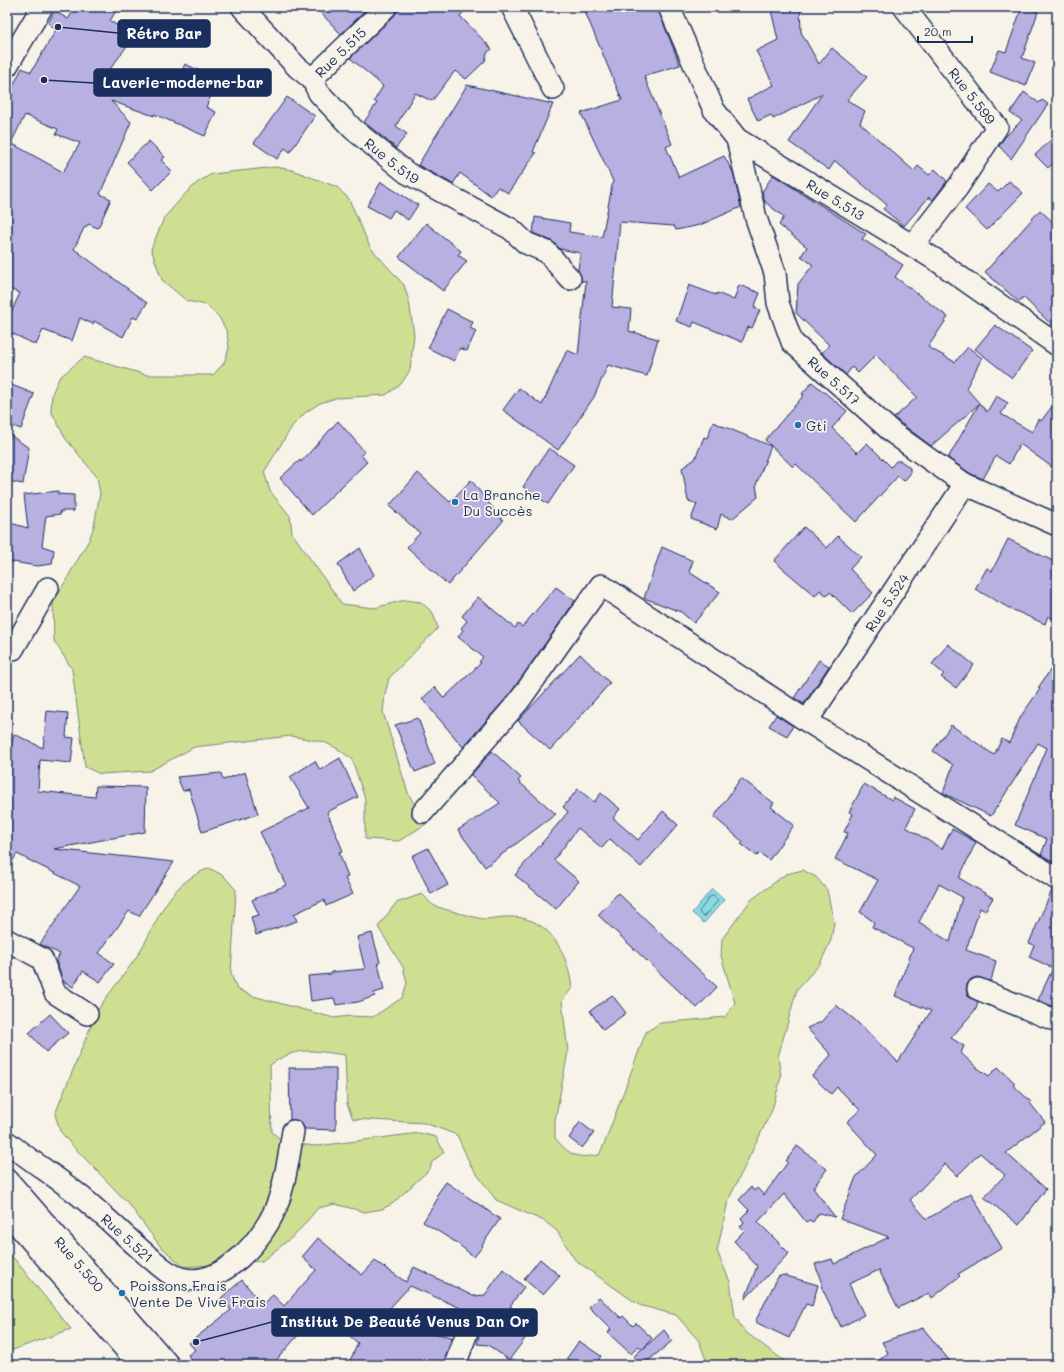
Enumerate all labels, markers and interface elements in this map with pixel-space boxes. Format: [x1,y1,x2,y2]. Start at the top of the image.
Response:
scale bar [918,18,972,44]
callout: Rétro Bar [118,20,210,47]
street label: Rue 5.515 [310,22,370,81]
text: Rétro Bar [126,23,202,43]
text: 20 m [924,23,952,39]
street label: Rue 5.599 [945,63,1001,128]
callout: Laverie-moderne-bar [94,69,271,96]
text: Laverie-moderne-bar [103,72,264,92]
street label: Rue 5.519 [361,133,423,188]
street label: Rue 5.513 [803,174,868,224]
street label: Rue 5.517 [804,352,865,409]
place label: Gti [806,416,827,435]
marker: Gti [793,420,803,430]
place label: La Branche Du Succès [463,485,541,520]
marker: La Branche Du Succès [450,497,460,507]
street label: Rue 5.524 [860,568,913,635]
street label: Rue 5.521 [97,1209,158,1266]
street label: Rue 5.500 [51,1232,109,1296]
place label: Poissons Frais Vente De Vive Frais [130,1276,266,1311]
marker: Poissons Frais Vente De Vive Frais [117,1288,127,1298]
callout: Institut De Beauté Venus Dan Or [272,1309,537,1336]
text: Institut De Beauté Venus Dan Or [281,1311,530,1331]

